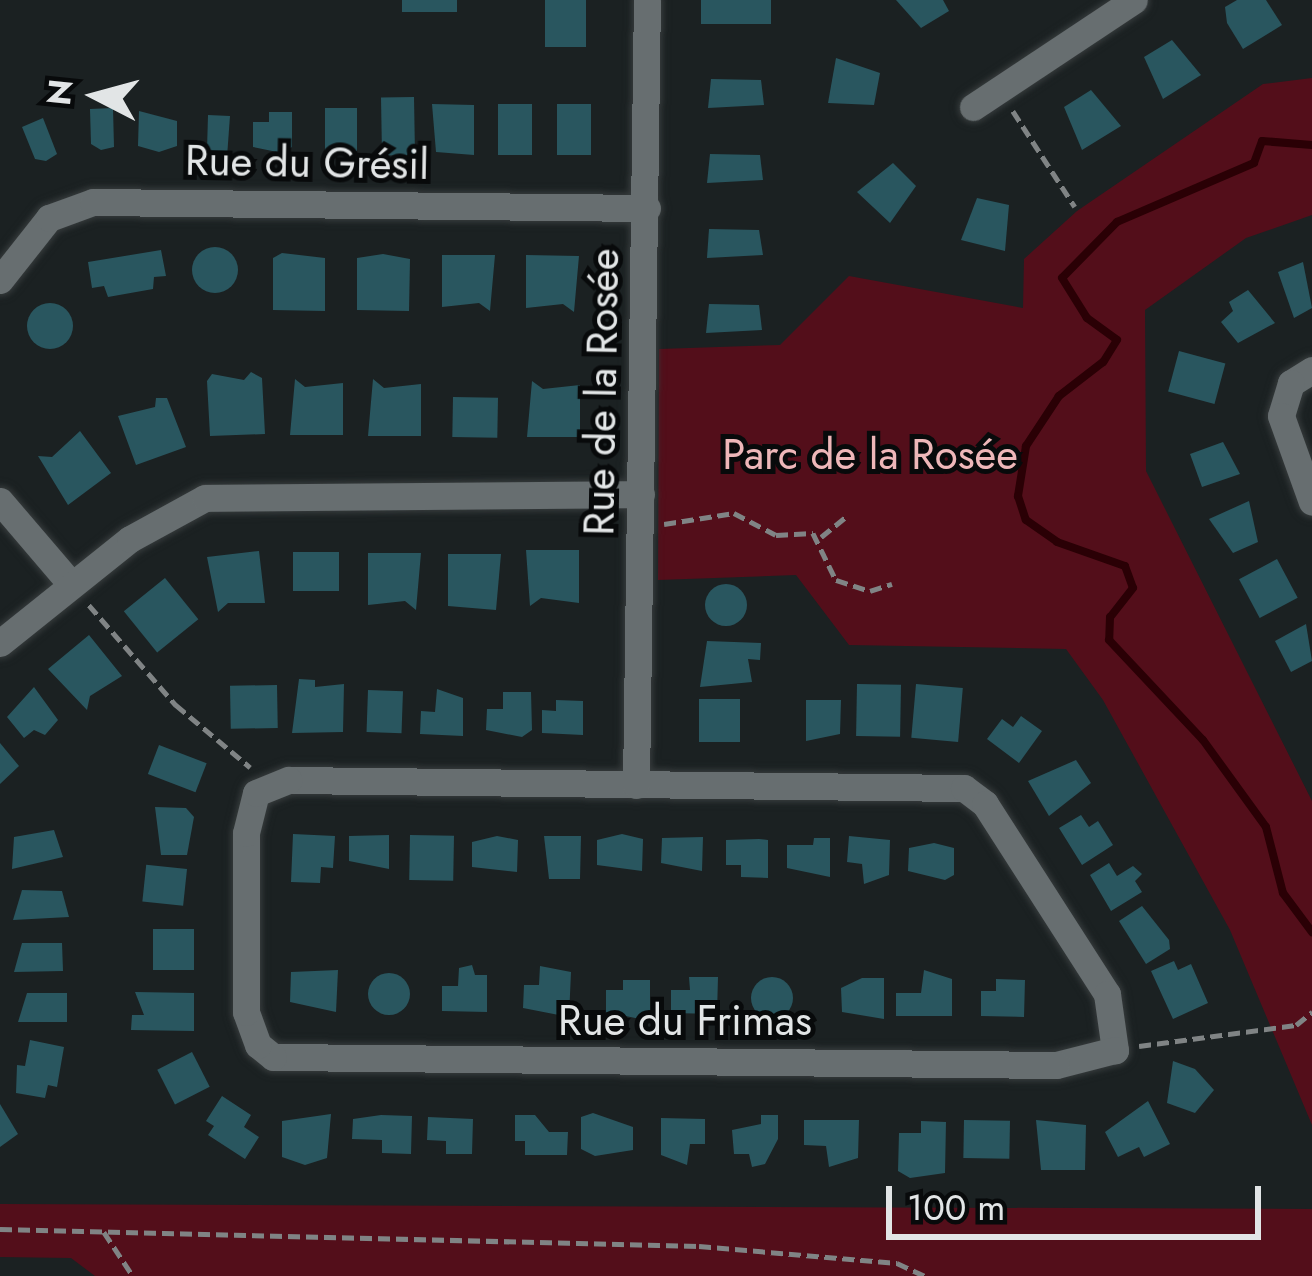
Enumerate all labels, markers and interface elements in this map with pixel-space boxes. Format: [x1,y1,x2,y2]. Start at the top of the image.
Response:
north arrow [36,36,156,156]
text: N [35,77,84,108]
street label: Rue du Grésil [185,136,429,190]
street label: Rue de la Rosée [574,248,630,536]
park label: Parc de la Rosée [722,430,1018,480]
street label: Rue du Frimas [558,996,812,1046]
scale bar [892,1162,1267,1236]
text: 100 m [907,1181,1005,1233]

